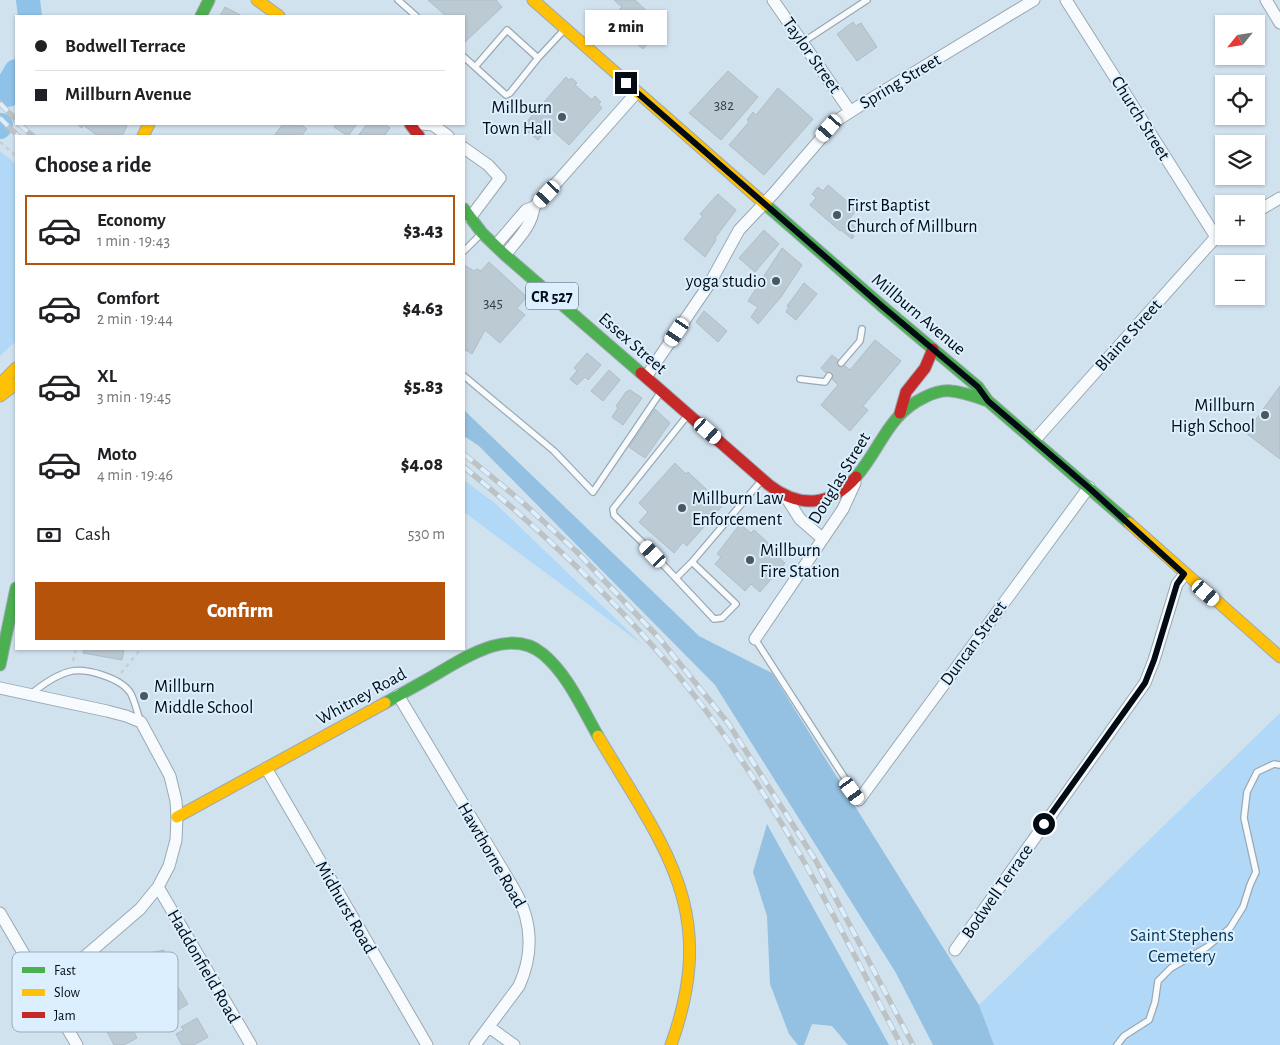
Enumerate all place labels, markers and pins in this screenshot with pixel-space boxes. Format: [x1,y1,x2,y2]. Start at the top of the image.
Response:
place label: Millburn Town Hall [482,99,552,138]
marker: Millburn Town Hall [556,111,568,123]
place label: First Baptist Church of Millburn [847,197,977,236]
marker: First Baptist Church of Millburn [831,209,843,221]
place label: yoga studio [685,273,766,291]
marker: yoga studio [770,275,782,287]
place label: Millburn High School [1171,397,1255,436]
marker: Millburn High School [1259,409,1271,421]
place label: Millburn Law Enforcement [692,490,783,529]
marker: Millburn Law Enforcement [676,502,688,514]
place label: Millburn Fire Station [760,542,840,581]
marker: Millburn Fire Station [744,554,756,566]
place label: Millburn Middle School [154,678,253,717]
marker: Millburn Middle School [138,690,150,702]

